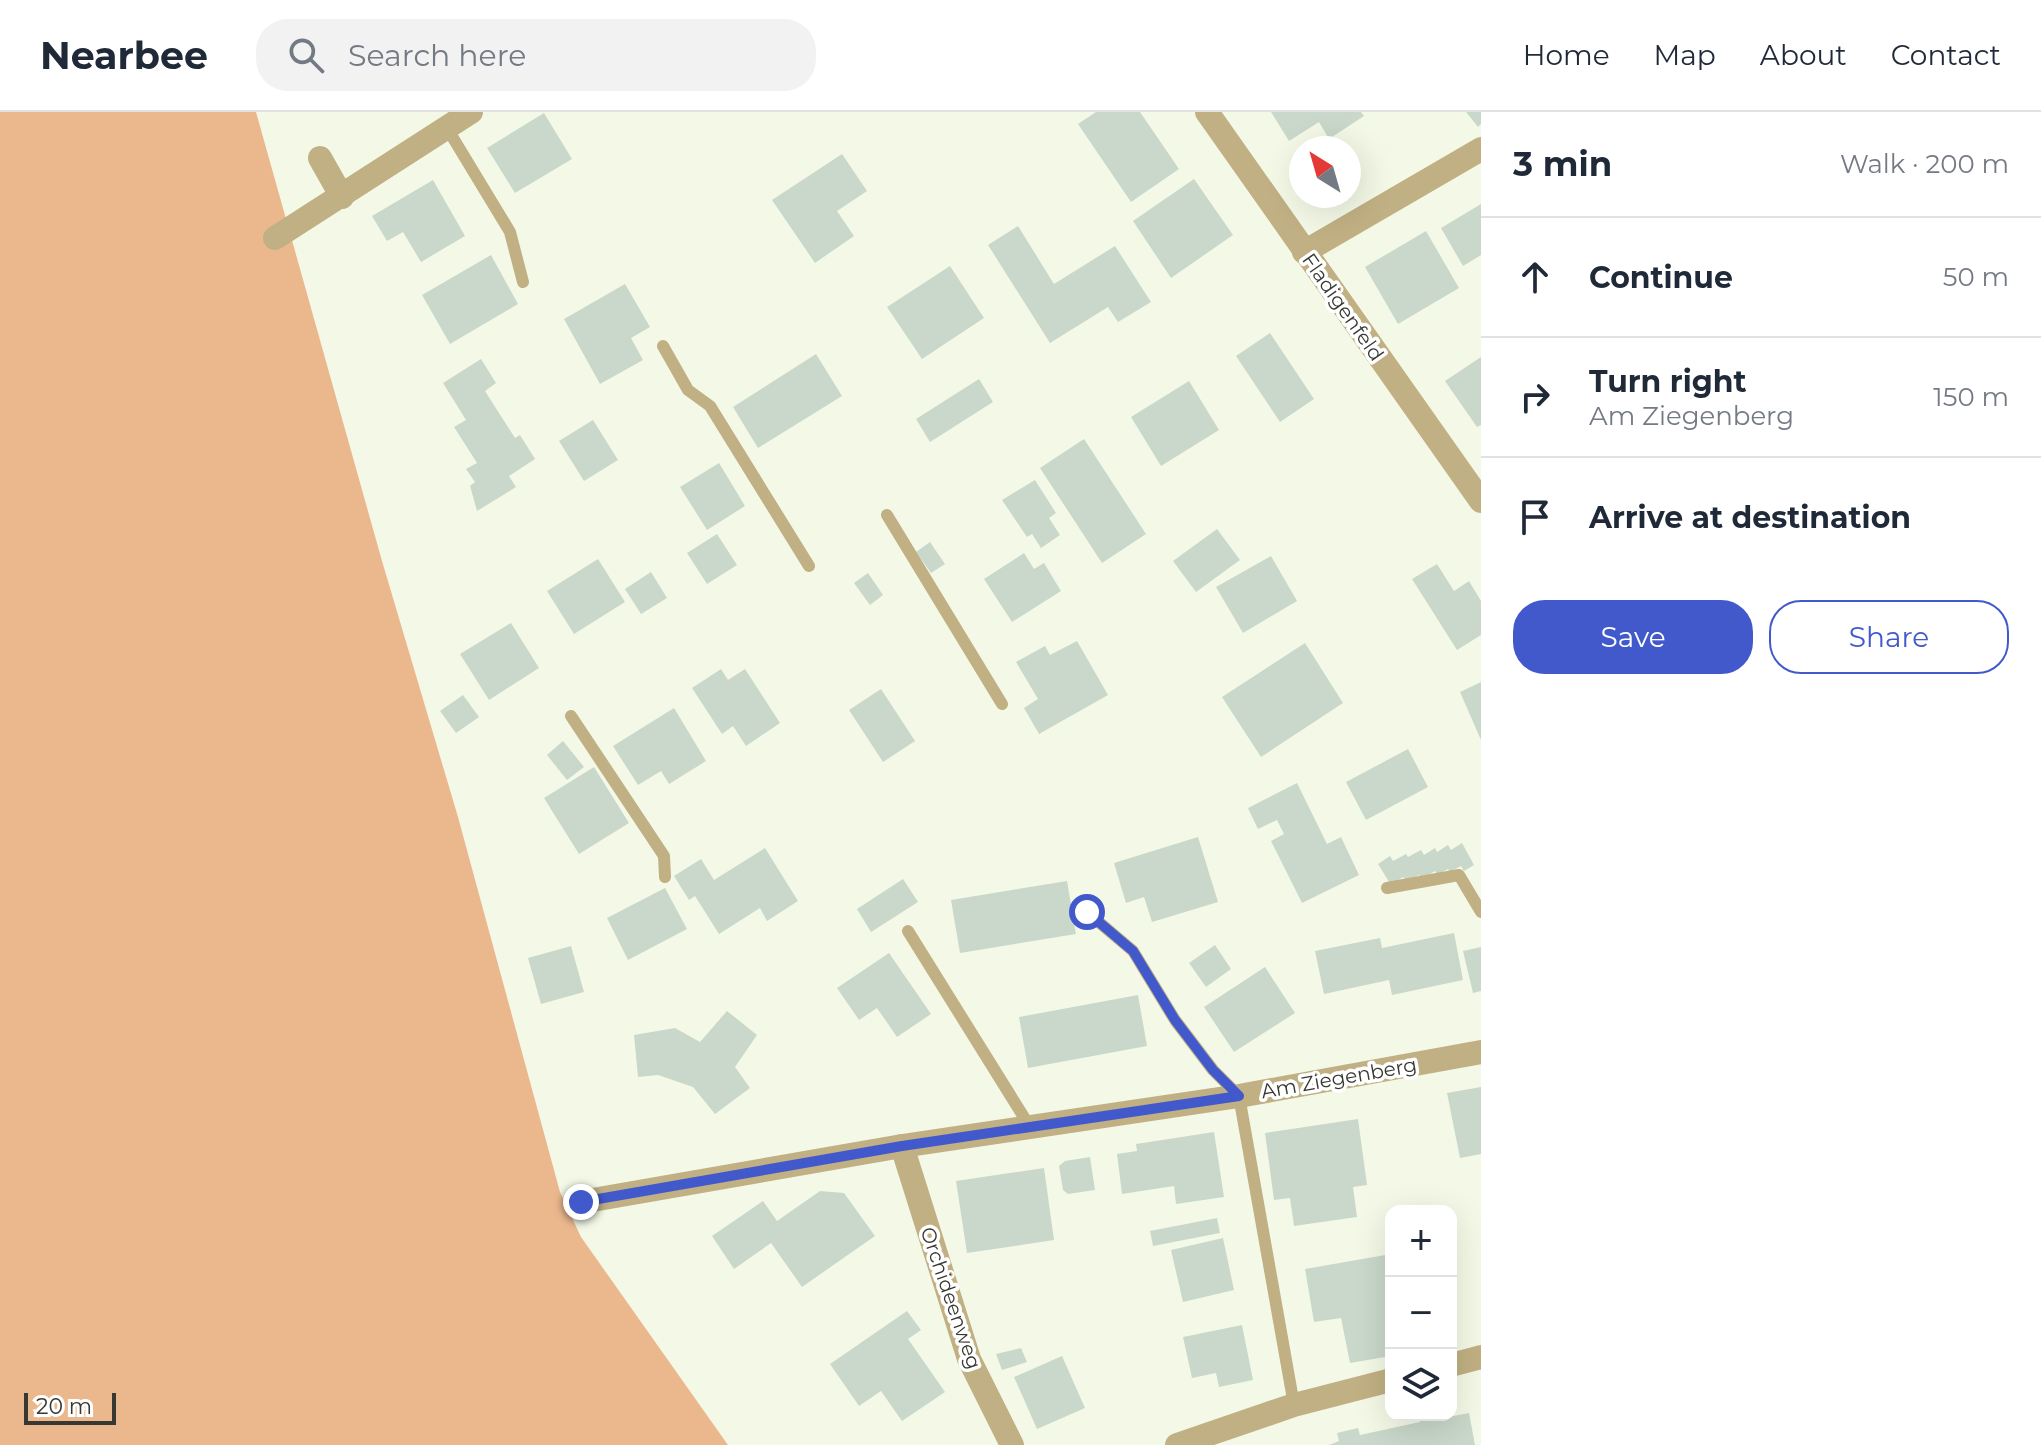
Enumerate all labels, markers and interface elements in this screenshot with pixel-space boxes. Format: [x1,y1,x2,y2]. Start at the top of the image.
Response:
search box [256,19,816,91]
text: Nearbee [40,32,208,79]
icon: search [284,33,328,77]
text: Search here [348,37,526,74]
text: Home [1523,38,1610,72]
text: Map [1654,38,1716,72]
text: About [1760,38,1847,72]
text: Contact [1891,38,2001,72]
north arrow [1289,136,1361,208]
text: 3 min [1513,143,1612,185]
text: Walk · 200 m [1840,148,2009,180]
street label: Fladigenfeld [1297,249,1389,365]
icon: ahead [1513,255,1557,299]
text: Continue [1589,259,1733,296]
text: 50 m [1943,261,2009,293]
text: Turn right [1589,363,1746,400]
icon: right [1513,375,1557,419]
text: 150 m [1933,381,2009,413]
text: Am Ziegenberg [1589,400,1794,432]
icon: arrive [1513,495,1557,539]
text: Arrive at destination [1589,499,1911,536]
button: Save [1513,600,1753,674]
button: Share [1769,600,2009,674]
route start [1069,894,1105,930]
street label: Am Ziegenberg [1259,1052,1419,1104]
route end [563,1184,599,1220]
map controls [1385,1205,1457,1421]
button: + [1385,1205,1457,1277]
street label: Orchideenweg [915,1224,987,1372]
button: − [1385,1277,1457,1349]
button: layers [1385,1349,1457,1421]
scale bar [24,1389,116,1425]
text: 20 m [36,1393,92,1420]

